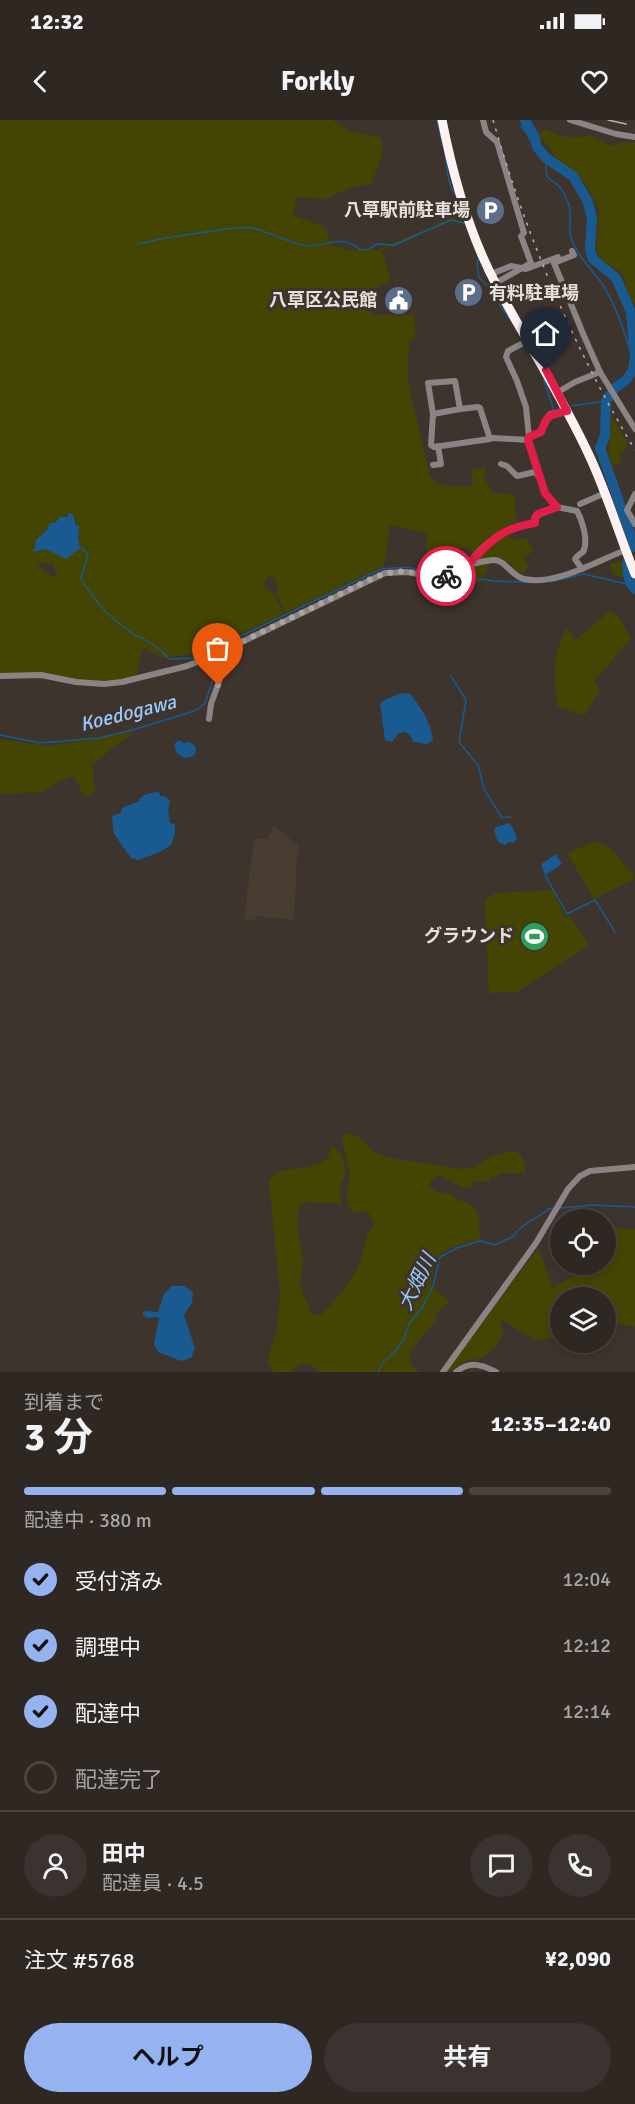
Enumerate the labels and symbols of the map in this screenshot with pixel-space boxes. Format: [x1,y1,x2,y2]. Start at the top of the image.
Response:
parking icon: 八草駅前駐車場 [475,194,507,226]
place label: 八草駅前駐車場 [344,199,470,221]
parking icon: 有料駐車場 [452,277,484,309]
place label: 有料駐車場 [489,282,579,304]
public building icon: 八草区公民館 [382,284,414,316]
place label: 八草区公民館 [269,289,377,311]
pin [520,308,571,370]
courier [416,546,476,606]
pin [192,623,243,685]
water label: Koedogawa [77,689,179,737]
sports icon: グラウンド [519,920,551,952]
place label: グラウンド [424,925,514,947]
water label: 大畑川 [393,1248,442,1314]

